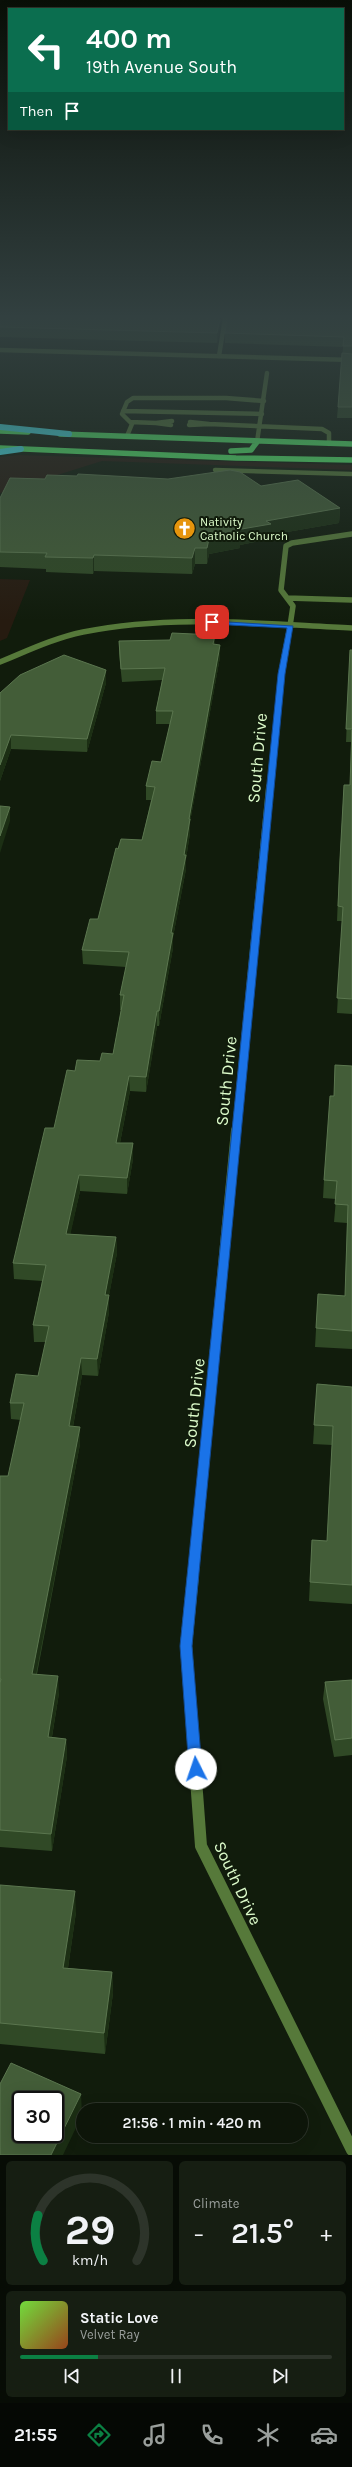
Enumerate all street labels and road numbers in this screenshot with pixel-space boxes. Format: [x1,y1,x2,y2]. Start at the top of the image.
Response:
street label: South Drive [243,712,271,804]
street label: South Drive [211,1035,241,1127]
street label: South Drive [179,1357,209,1449]
street label: South Drive [210,1838,266,1928]

